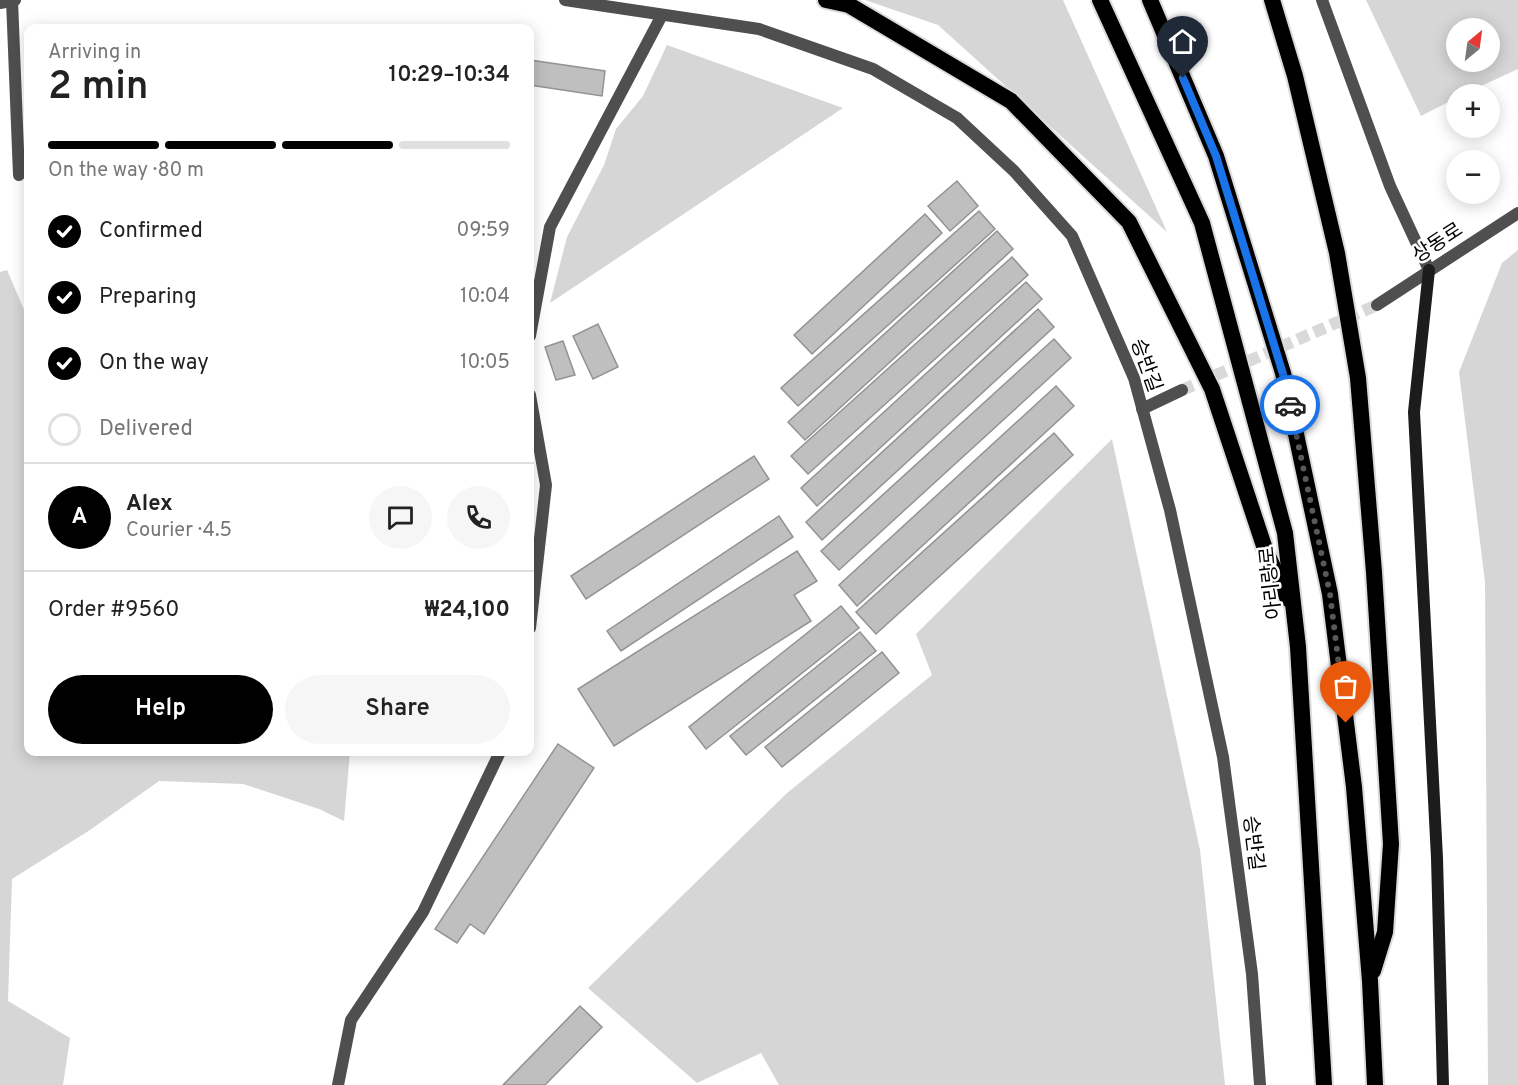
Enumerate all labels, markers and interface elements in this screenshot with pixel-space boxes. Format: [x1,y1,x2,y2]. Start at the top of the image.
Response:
pin [1157,16,1208,78]
north arrow [1446,18,1500,72]
map controls [1446,18,1500,204]
icon: home [1166,25,1199,58]
text: Arriving in [48,40,141,66]
text: 10:29–10:34 [389,62,510,89]
text: 2 min [48,64,149,113]
button: + [1446,84,1500,138]
button: − [1446,150,1500,204]
text: On the way · 80 m [48,158,204,184]
icon: check [48,215,81,248]
text: Confirmed [99,218,203,245]
text: 09:59 [457,218,510,244]
street label: 상동로 [1408,218,1468,270]
icon: check [48,281,81,314]
text: Preparing [99,284,197,311]
text: 10:04 [460,284,510,310]
street label: 승반길 [1123,335,1167,396]
icon: check [48,347,81,380]
text: On the way [99,350,209,377]
text: 10:05 [460,350,510,376]
courier [1260,375,1320,435]
icon: car [1274,389,1307,422]
text: Delivered [99,416,193,443]
button: chat [369,486,432,549]
button: phone [447,486,510,549]
text: Alex [126,491,173,518]
text: A [72,504,87,531]
text: Courier · 4.5 [126,518,232,544]
street label: 아리랑로 [1255,545,1289,621]
text: Order #9560 [48,597,179,624]
text: ₩24,100 [425,597,510,624]
pin [1320,661,1371,723]
icon: bag [1329,670,1362,703]
button: Help [48,675,273,744]
button: Share [285,675,510,744]
street label: 승반길 [1236,814,1268,872]

